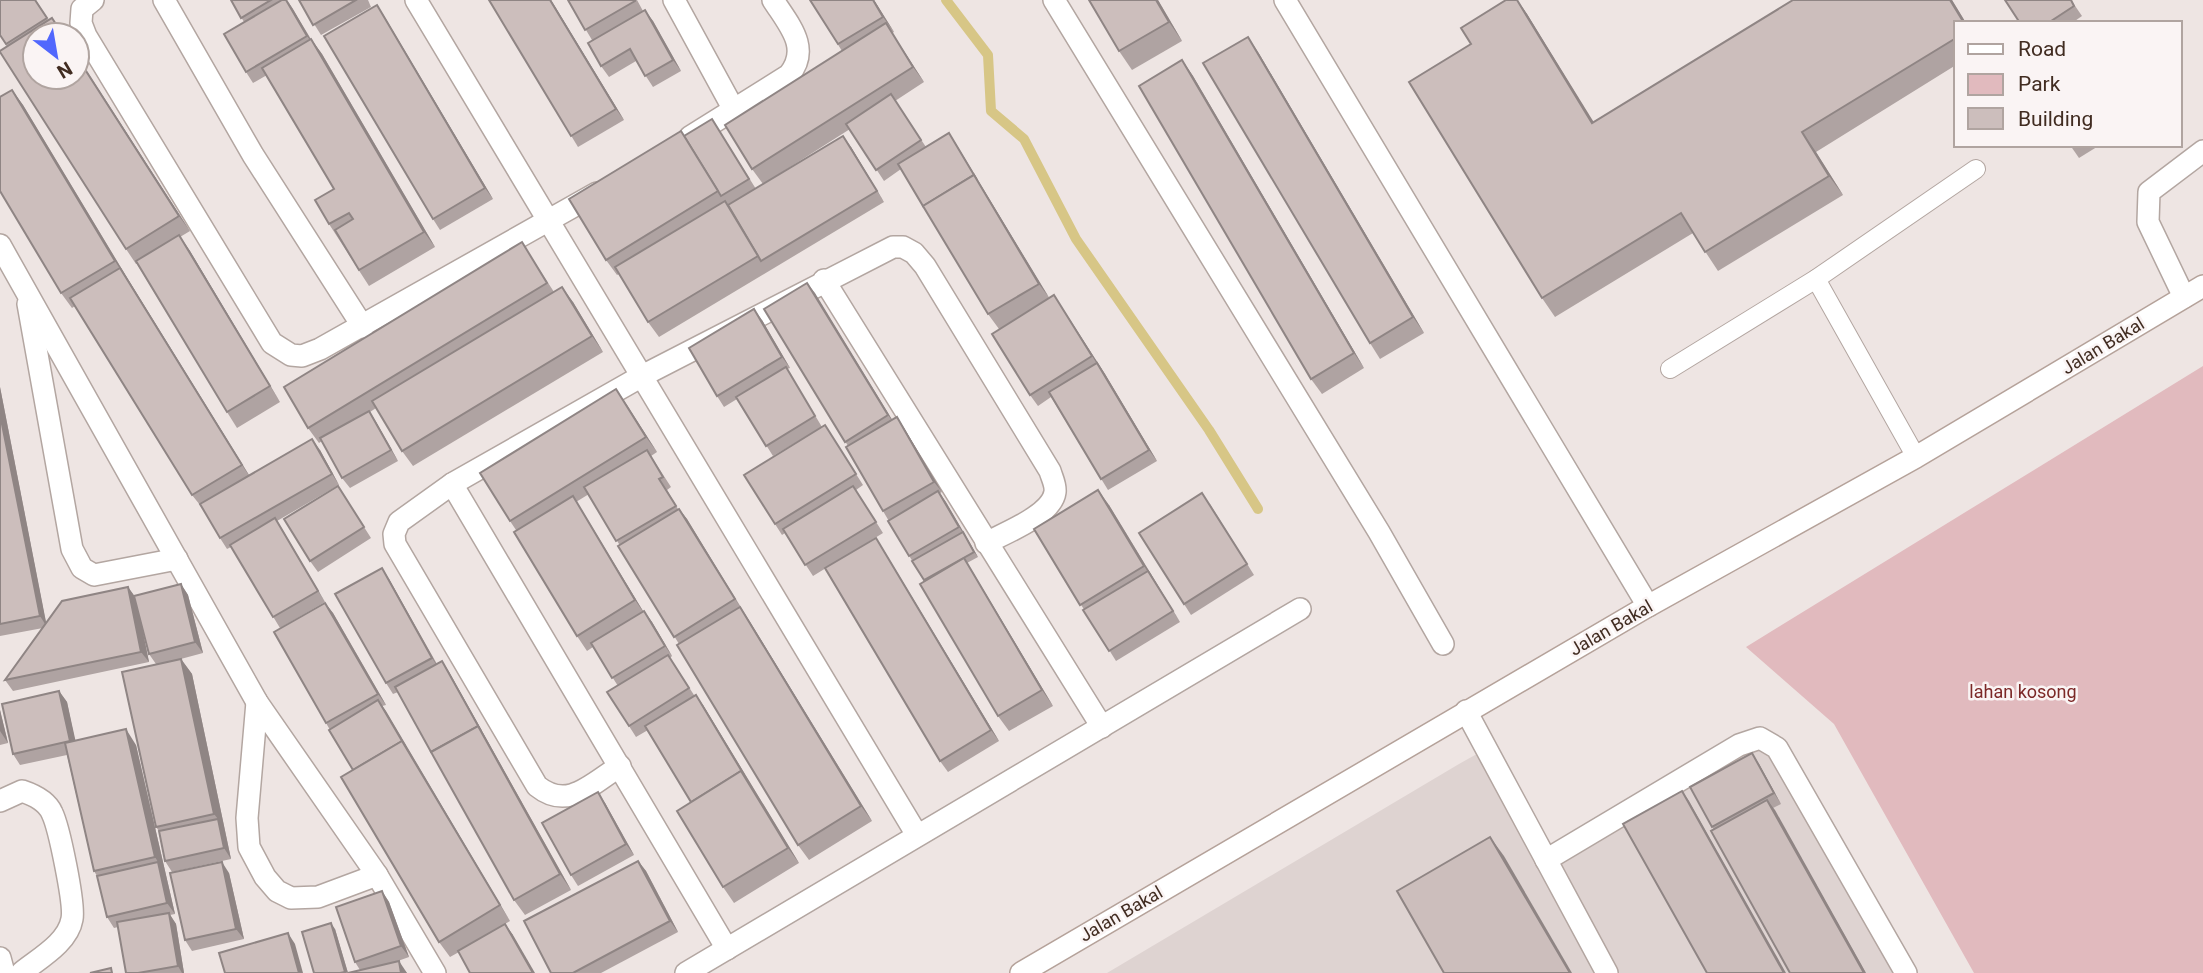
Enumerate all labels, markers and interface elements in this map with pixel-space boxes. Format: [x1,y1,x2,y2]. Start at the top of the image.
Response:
north arrow [21,21,91,91]
legend [1954,21,2182,147]
text: Road [2018,37,2066,61]
text: N [53,57,76,83]
text: Park [2018,72,2061,96]
text: Building [2018,107,2093,131]
street label: Jalan Bakal [2058,313,2148,378]
street label: Jalan Bakal [1565,595,1656,660]
park label: lahan kosong [1969,681,2077,702]
street label: Jalan Bakal [1075,881,1166,946]

